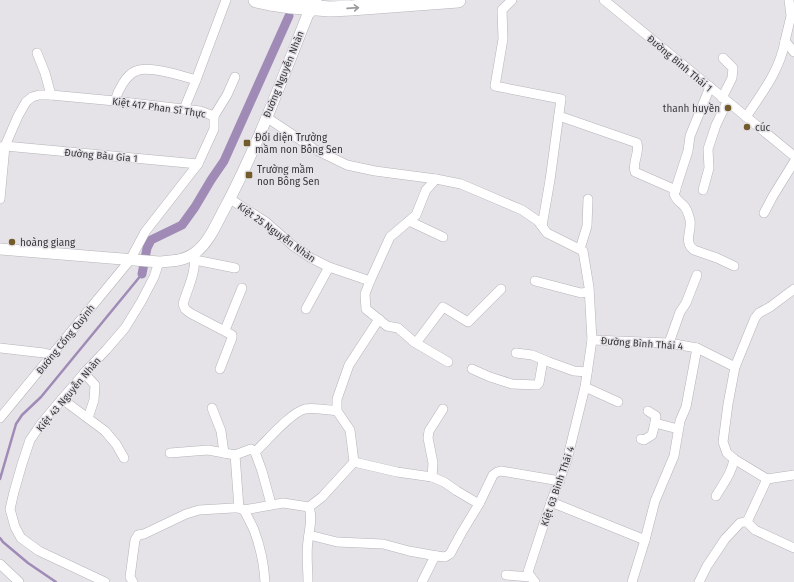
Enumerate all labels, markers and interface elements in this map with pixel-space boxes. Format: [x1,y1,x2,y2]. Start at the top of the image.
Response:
one-way arrow [346,4,359,11]
street label: Đường Nguyễn Nhàn [260,29,307,120]
street label: Đường Bình Thái 1 [644,32,715,95]
street label: Kiệt 417 Phan Sĩ Thực [111,95,207,121]
place label: thanh huyền [663,102,720,115]
marker: thanh huyền [723,103,733,113]
place label: cúc [755,121,771,134]
marker: cúc [742,122,752,132]
place label: Đối diện Trường mầm non Bông Sen [255,131,343,156]
marker: Đối diện Trường mầm non Bông Sen [242,138,252,148]
street label: Đường Bàu Gia 1 [64,147,138,165]
place label: Trường mầm non Bông Sen [257,163,320,188]
marker: Trường mầm non Bông Sen [244,170,254,180]
street label: Kiệt 25 Nguyễn Nhàn [235,200,318,265]
marker: hoàng giang [7,237,17,247]
place label: hoàng giang [20,237,76,249]
street label: Đường Cống Quỳnh [33,302,98,377]
street label: Đường Bình Thái 4 [600,334,684,353]
street label: Kiệt 43 Nguyễn Nhàn [33,354,104,434]
street label: Kiệt 63 Bình Thái 4 [538,444,577,528]

